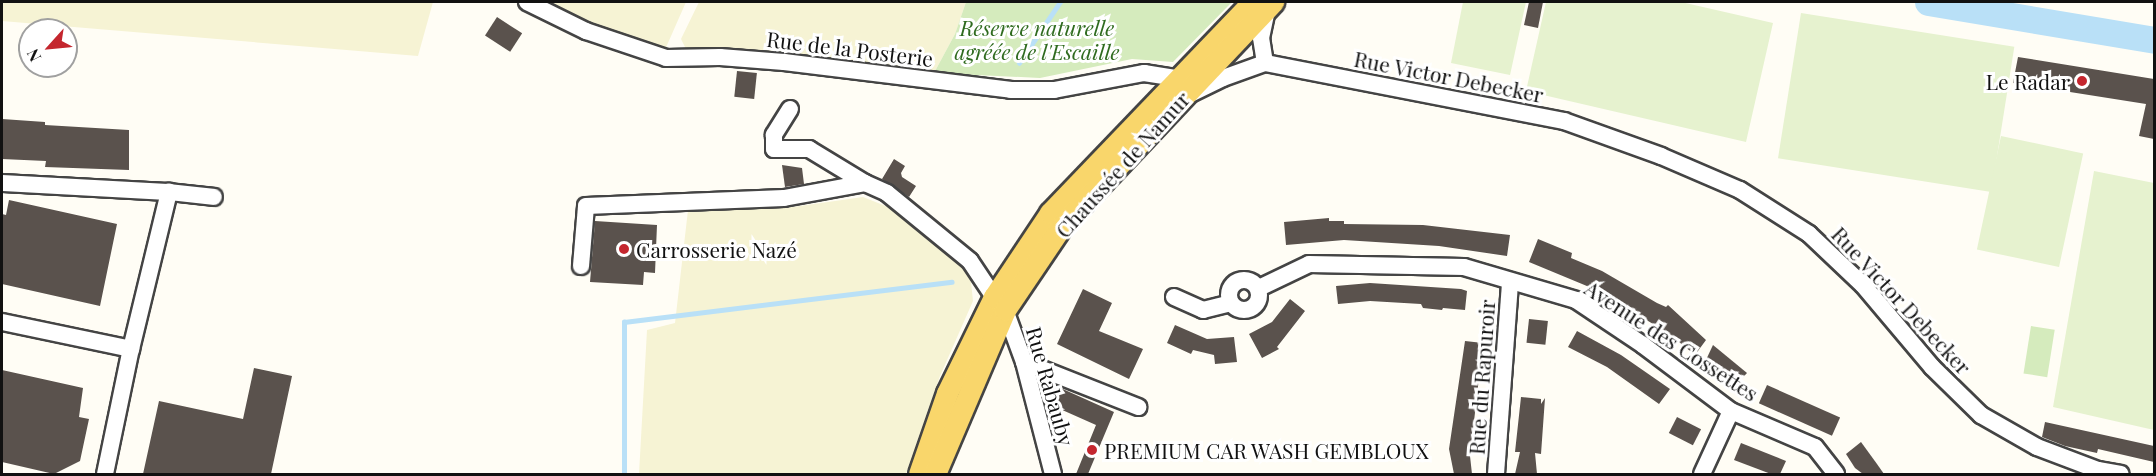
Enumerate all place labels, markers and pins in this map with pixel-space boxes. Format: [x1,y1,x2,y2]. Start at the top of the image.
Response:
place label: Le Radar [1986,68,2070,94]
marker: Le Radar [2075,74,2089,88]
place label: Carrosserie Nazé [636,236,797,262]
marker: Carrosserie Nazé [617,242,631,256]
place label: PREMIUM CAR WASH GEMBLOUX [1104,437,1430,463]
marker: PREMIUM CAR WASH GEMBLOUX [1085,443,1099,457]

